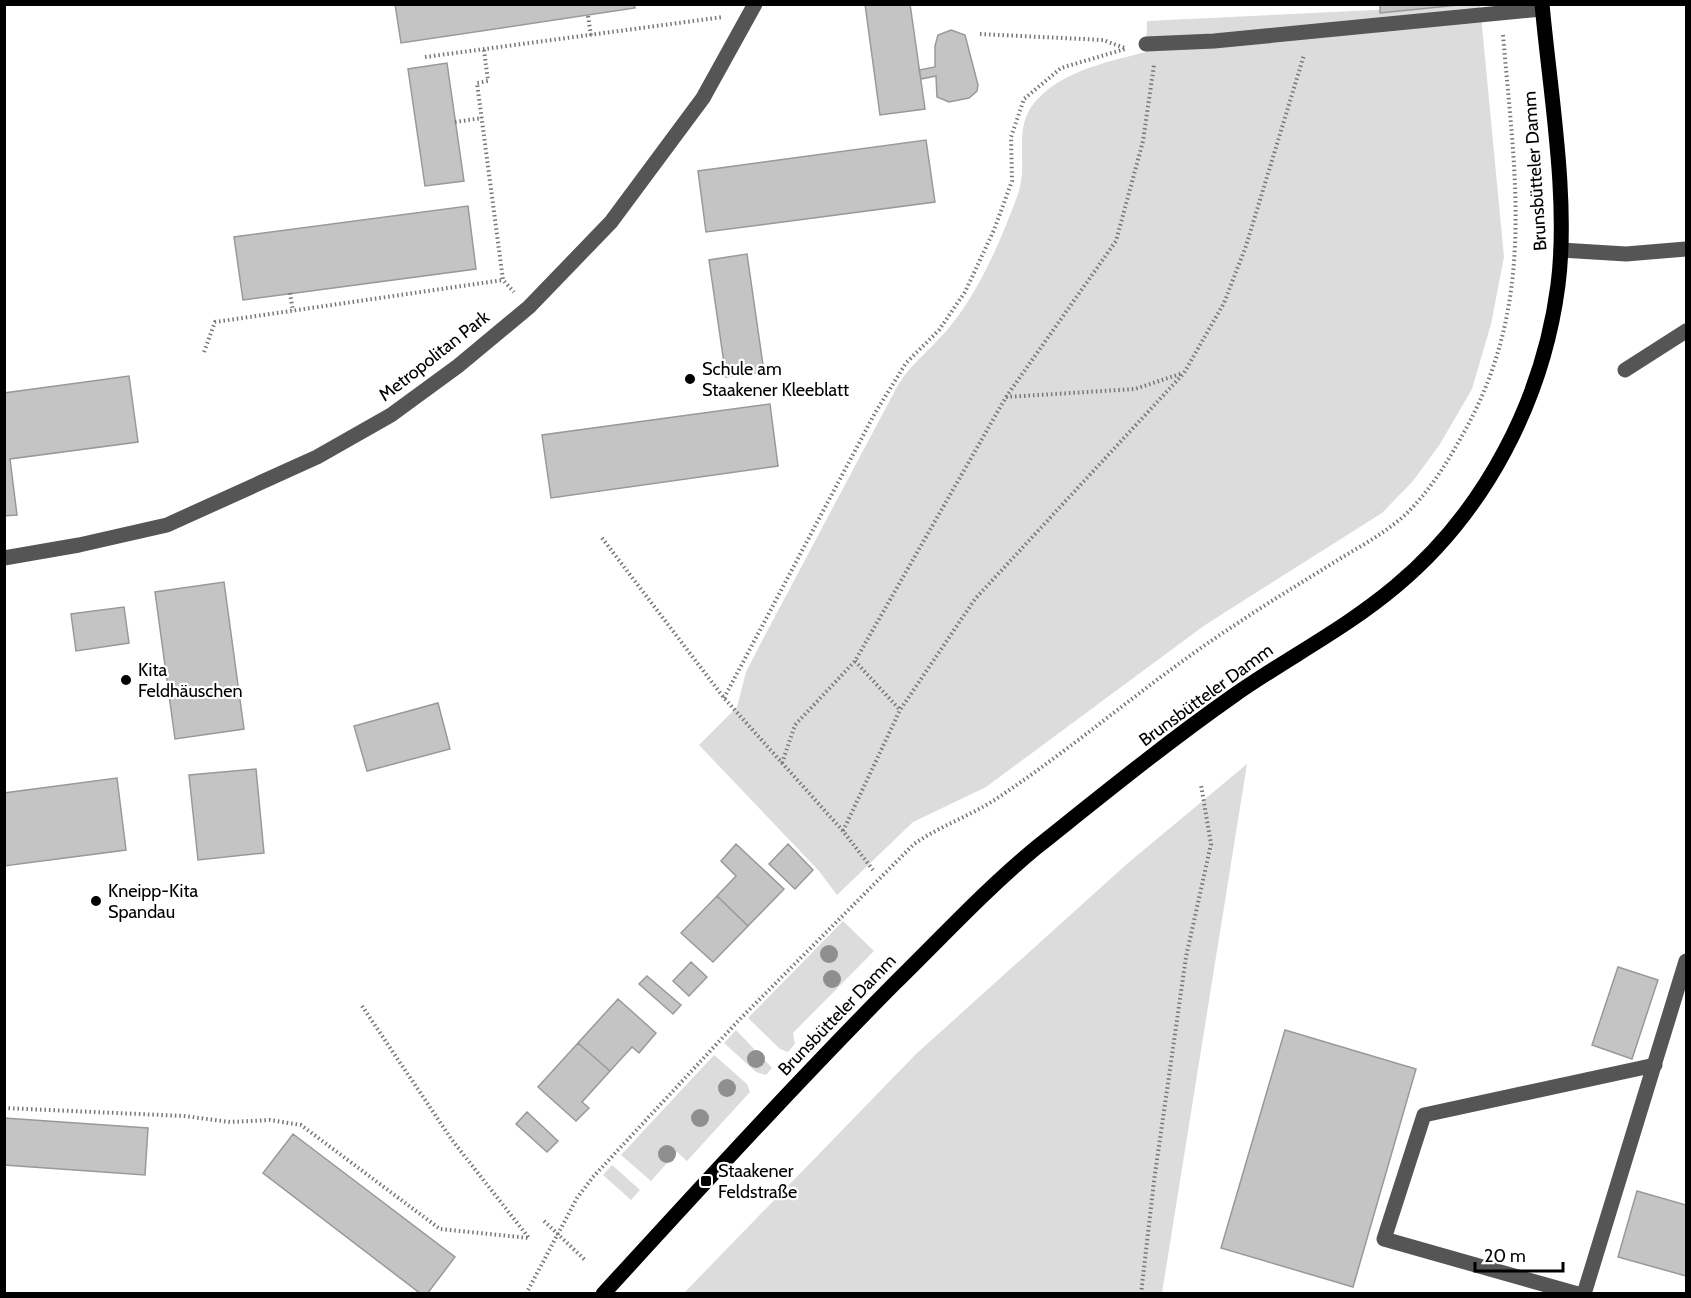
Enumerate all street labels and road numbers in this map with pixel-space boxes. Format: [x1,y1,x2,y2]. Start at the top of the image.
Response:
street label: Brunsbütteler Damm [1518,90,1552,252]
street label: Metropolitan Park [374,305,494,406]
street label: Brunsbütteler Damm [1135,639,1277,751]
street label: Brunsbütteler Damm [773,950,901,1080]

